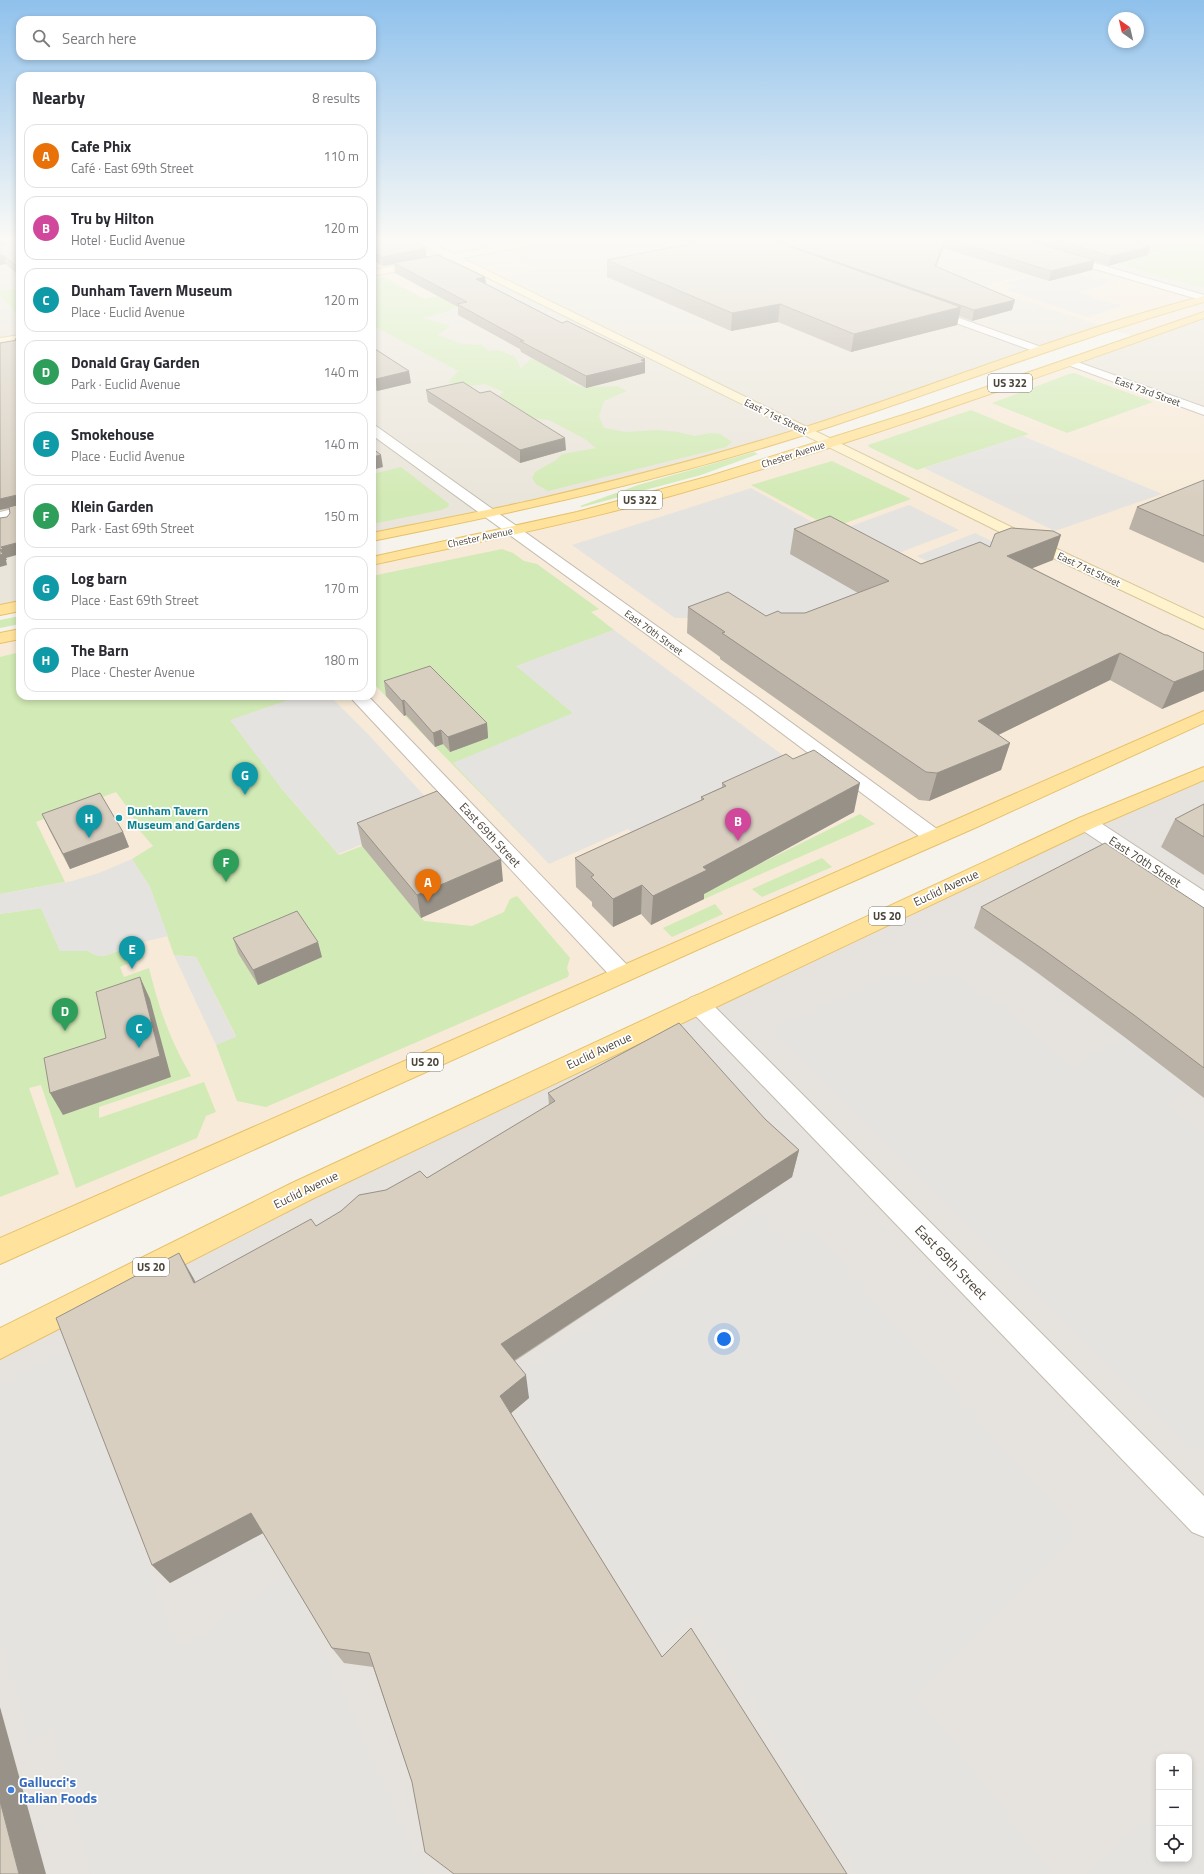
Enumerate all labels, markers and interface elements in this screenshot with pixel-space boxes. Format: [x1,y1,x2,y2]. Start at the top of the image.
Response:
north arrow [1108,12,1144,48]
search box [16,16,376,60]
icon: search [30,27,52,49]
text: Search here [62,27,136,50]
text: Nearby [32,85,85,111]
text: 8 results [312,88,360,108]
text: Cafe Phix [71,135,131,158]
text: A [42,146,50,166]
text: 110 m [323,146,359,166]
text: Café · East 69th Street [71,158,194,178]
text: Tru by Hilton [71,207,154,230]
text: B [42,218,50,238]
text: 120 m [323,218,359,238]
text: Hotel · Euclid Avenue [71,230,185,250]
text: Dunham Tavern Museum [71,279,232,302]
text: C [42,290,50,310]
text: 120 m [323,290,359,310]
text: Place · Euclid Avenue [71,302,185,322]
text: Donald Gray Garden [71,351,200,374]
text: D [42,362,50,382]
text: 140 m [323,362,359,382]
street label: East 73rd Street [1113,373,1183,410]
text: Park · Euclid Avenue [71,374,180,394]
road number: US 322 [988,374,1032,392]
street label: East 71st Street [742,395,810,438]
text: Smokehouse [71,423,154,446]
text: E [42,434,50,454]
text: 140 m [323,434,359,454]
street label: Chester Avenue [759,437,827,472]
text: Place · Euclid Avenue [71,446,185,466]
road number: US 322 [618,491,662,509]
text: Klein Garden [71,495,154,518]
text: F [43,506,49,526]
text: 150 m [323,506,359,526]
text: Park · East 69th Street [71,518,194,538]
street label: Chester Avenue [446,523,514,552]
street label: East 71st Street [1055,548,1123,591]
text: Log barn [71,567,127,590]
text: G [42,578,50,598]
text: 170 m [323,578,359,598]
text: Place · East 69th Street [71,590,199,610]
street label: East 70th Street [621,606,686,659]
text: The Barn [71,639,129,662]
text: H [42,650,50,670]
text: 180 m [323,650,359,670]
text: Place · Chester Avenue [71,662,195,682]
pin: G [232,762,258,795]
street label: East 69th Street [455,798,526,872]
place label: Dunham Tavern Museum and Gardens [127,801,240,834]
pin: H [76,805,102,838]
pin: B [725,808,751,841]
marker: Dunham Tavern Museum and Gardens [114,813,124,823]
street label: East 70th Street [1105,831,1186,893]
pin: F [213,849,239,882]
street label: Euclid Avenue [910,864,982,911]
pin: A [415,869,441,902]
road number: US 20 [869,907,905,925]
pin: E [119,936,145,969]
pin: D [52,998,78,1031]
pin: C [126,1015,152,1048]
street label: Euclid Avenue [563,1027,635,1074]
road number: US 20 [407,1053,443,1071]
street label: Euclid Avenue [270,1166,341,1213]
street label: East 69th Street [910,1220,993,1304]
road number: US 20 [133,1258,169,1276]
your location [714,1329,734,1349]
map controls [1156,1754,1192,1862]
button: + [1156,1754,1192,1790]
place label: Gallucci's Italian Foods [19,1771,97,1808]
marker: Gallucci's Italian Foods [6,1785,16,1795]
button: − [1156,1790,1192,1826]
button: locate [1156,1826,1192,1862]

